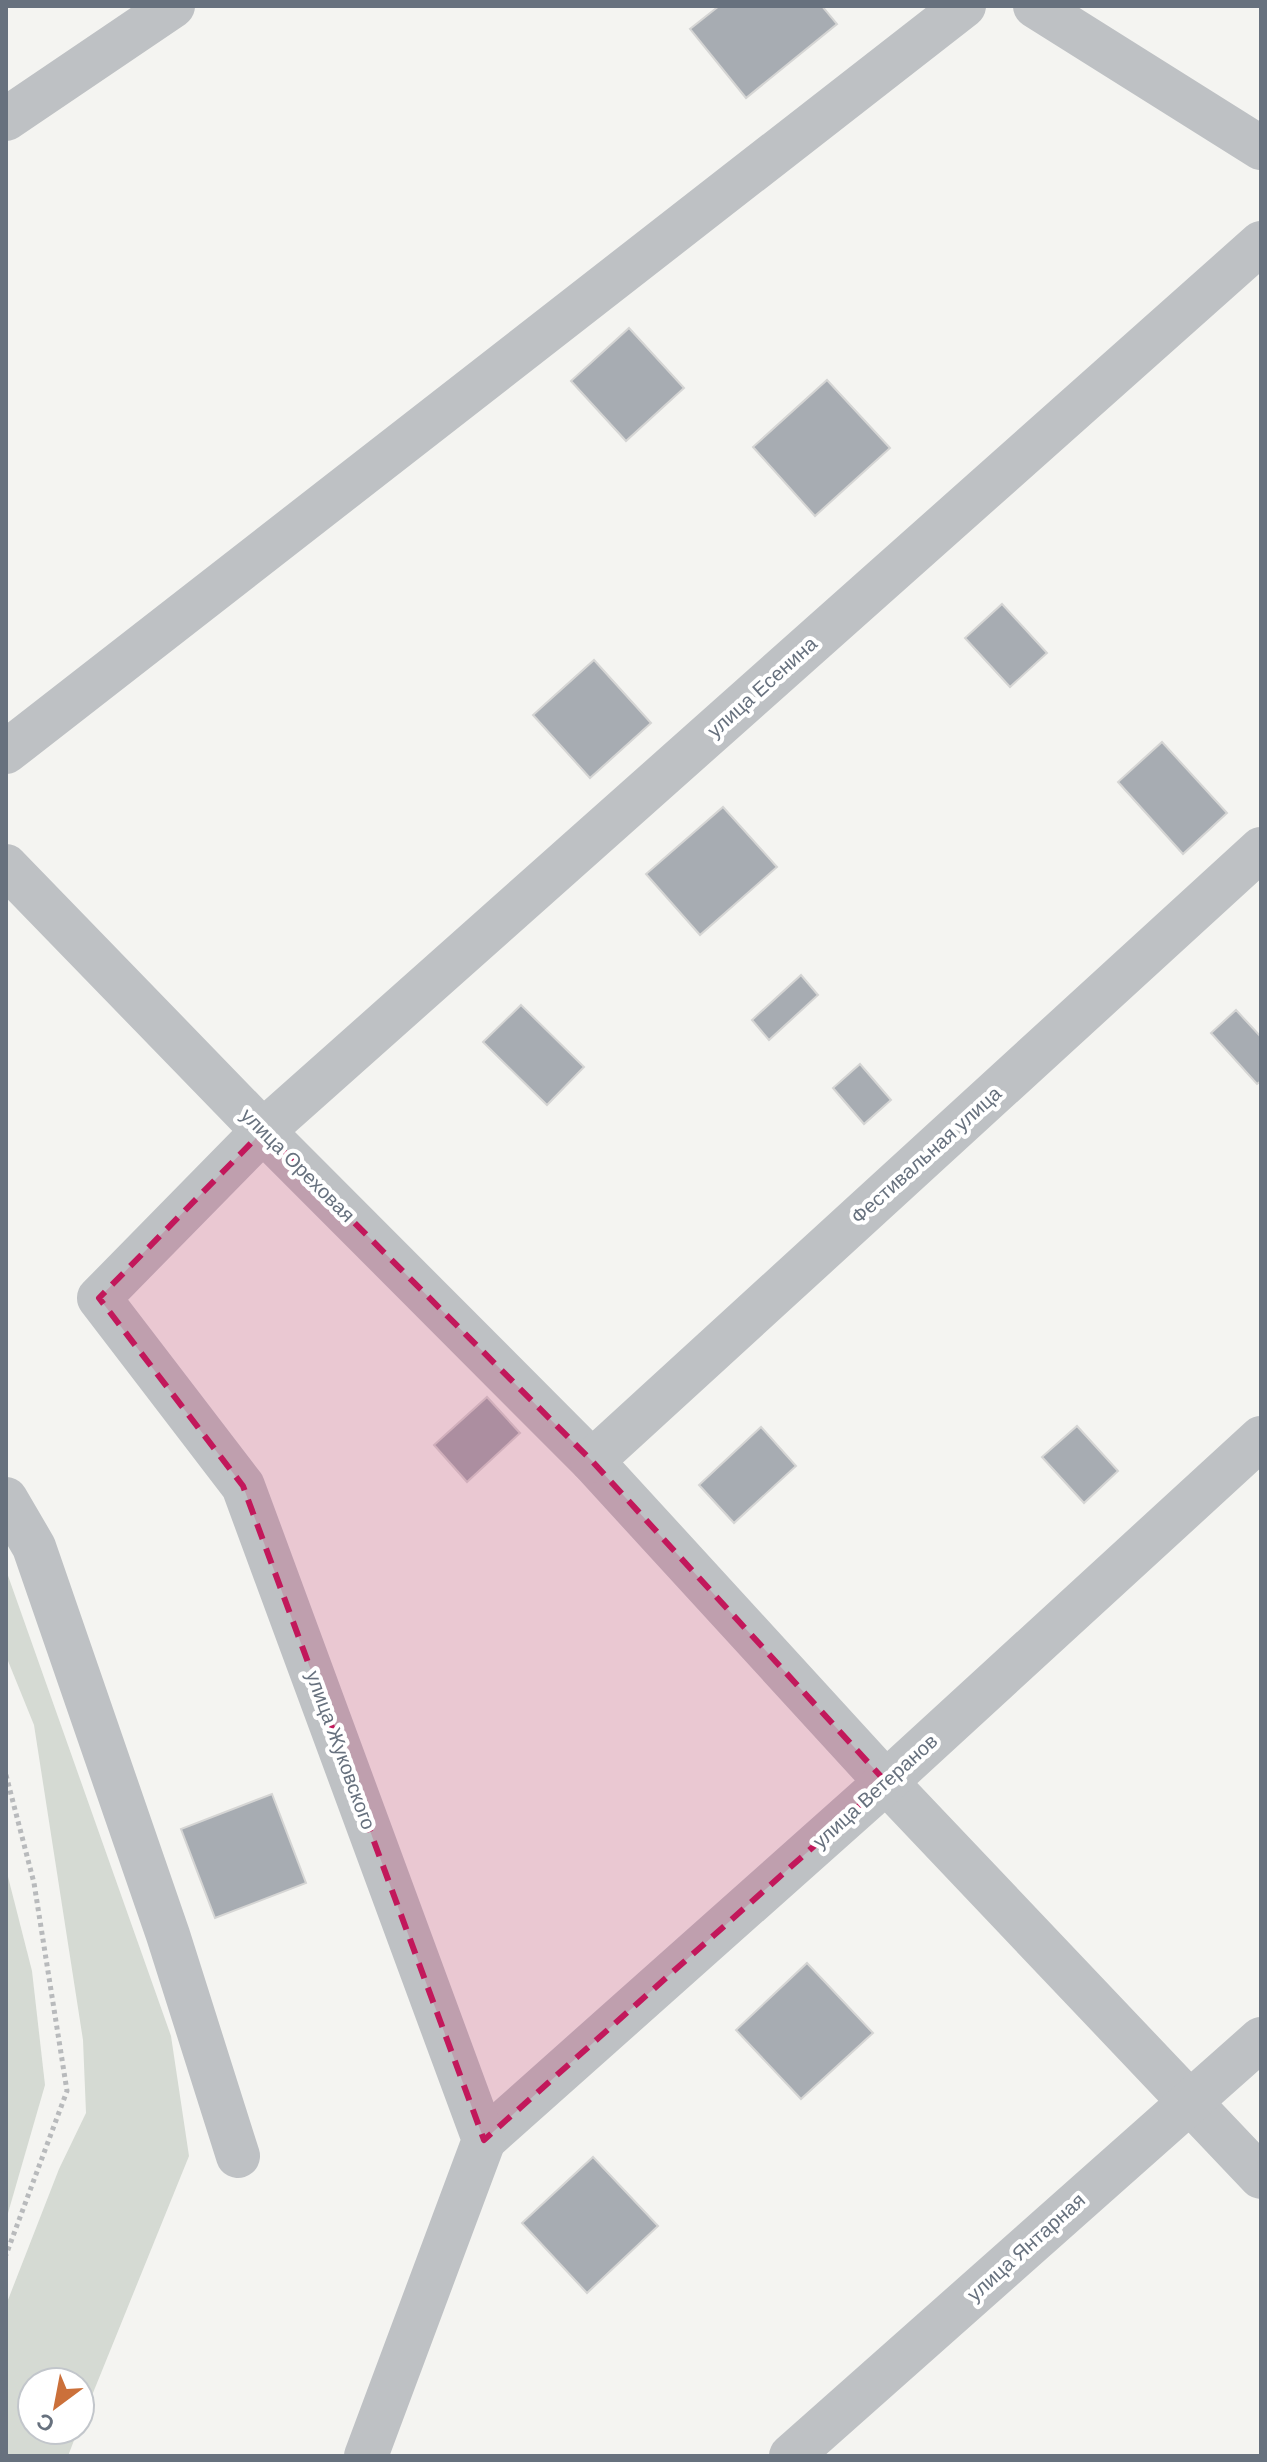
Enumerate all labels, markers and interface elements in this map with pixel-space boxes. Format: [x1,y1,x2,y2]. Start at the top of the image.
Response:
street label: улица Есенина [703,632,822,742]
street label: Фестивальная улица [847,1081,1006,1228]
street label: улица Ореховая [237,1104,359,1226]
street label: улица Жуковского [302,1668,380,1832]
street label: улица Ветеранов [808,1729,942,1853]
street label: улица Янтарная [963,2189,1089,2305]
north arrow [16,2366,96,2446]
text: С [32,2408,59,2437]

